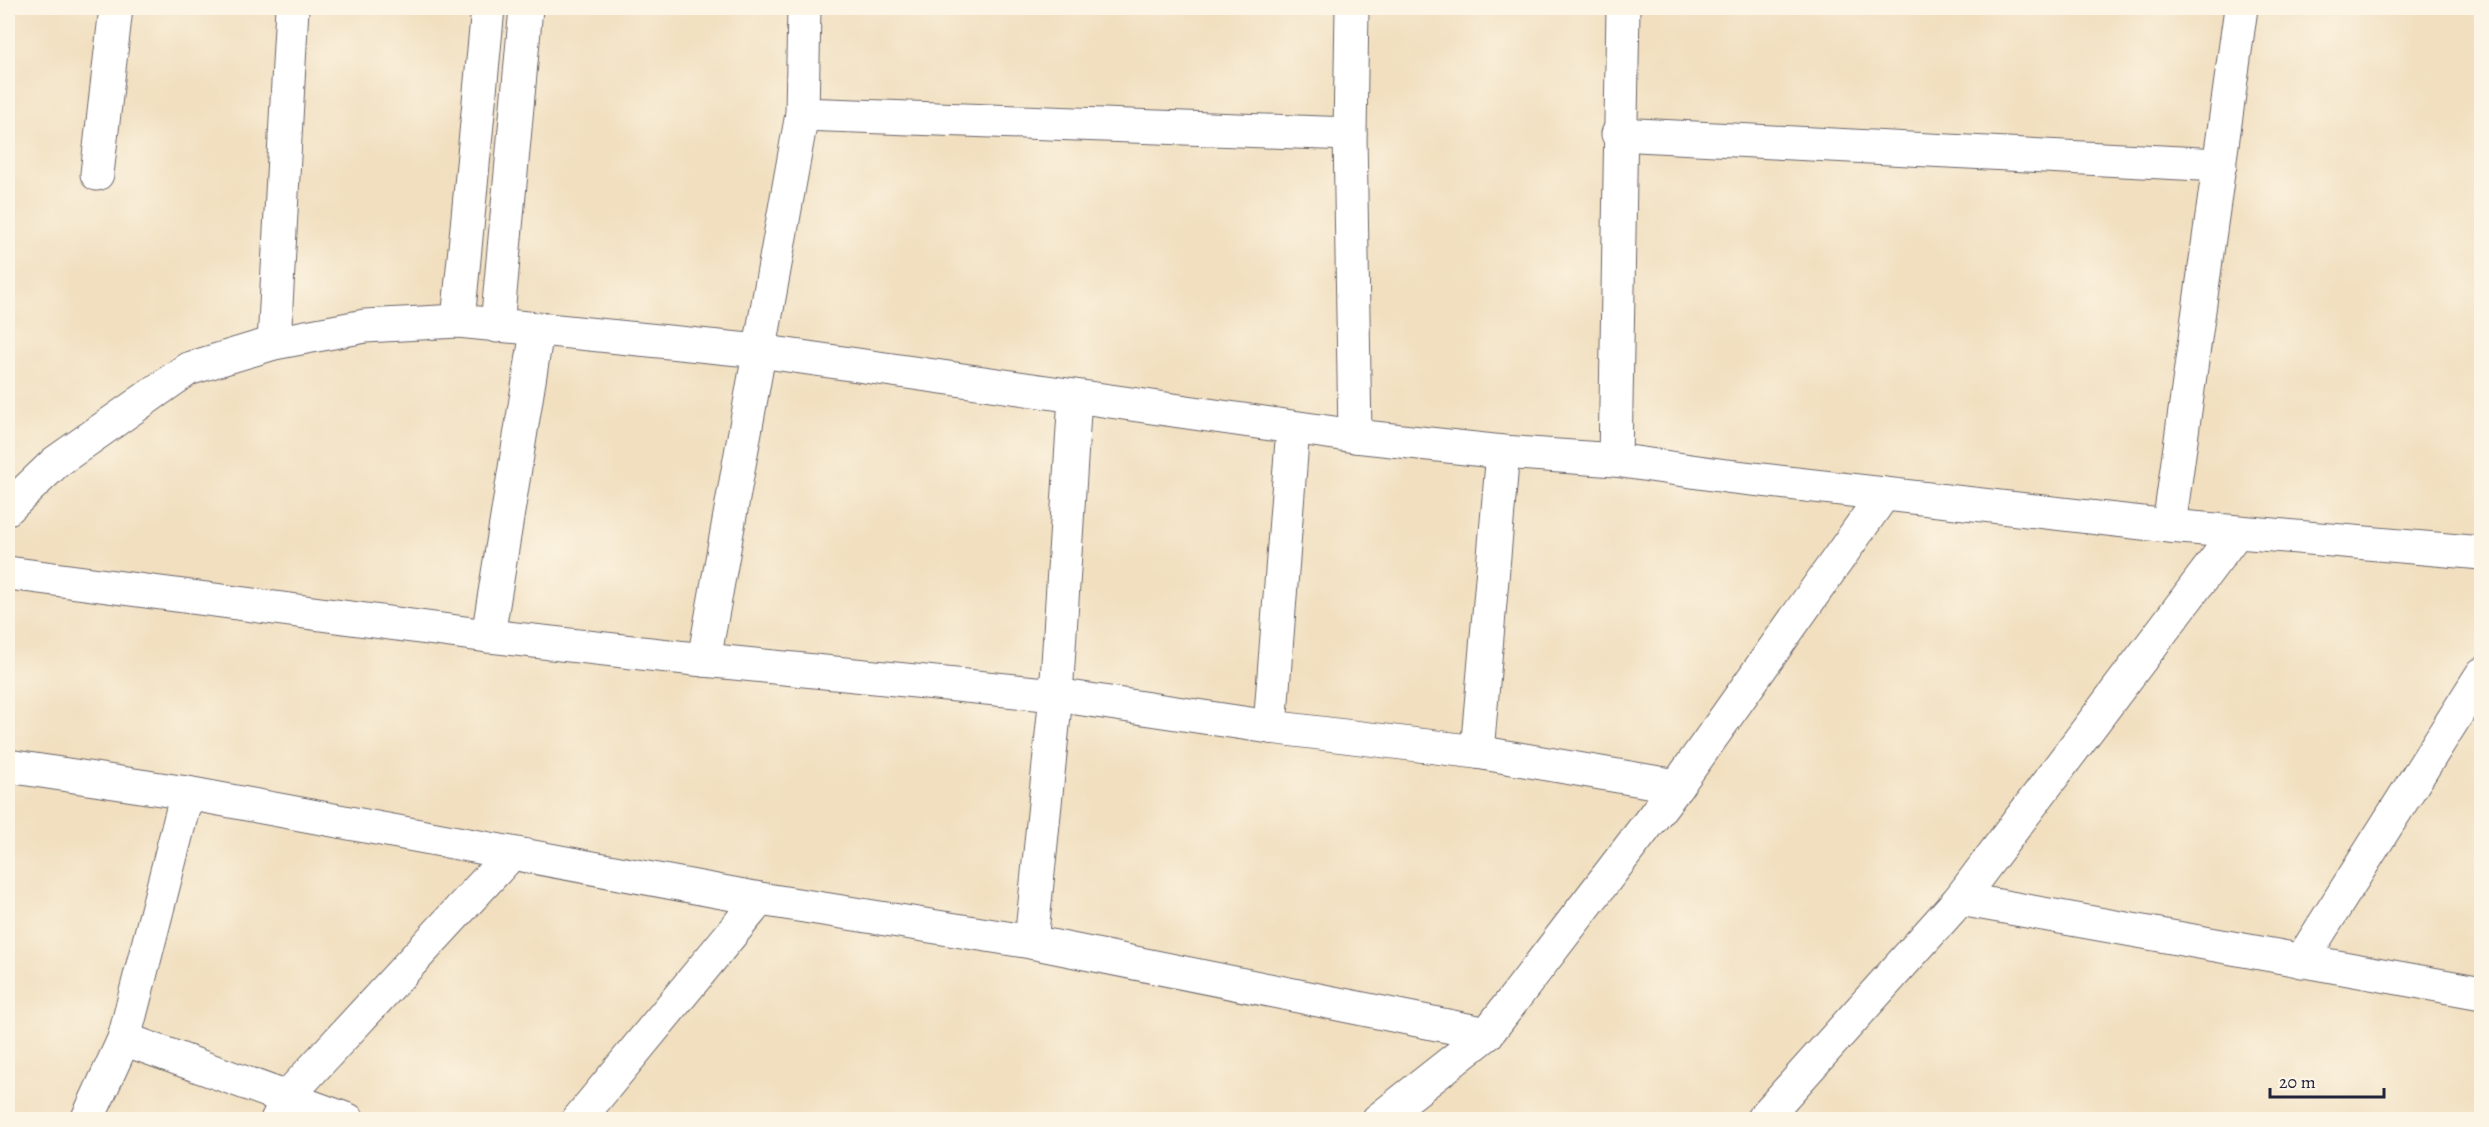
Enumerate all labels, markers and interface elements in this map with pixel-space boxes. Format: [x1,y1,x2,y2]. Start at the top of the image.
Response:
scale bar [2270,1061,2384,1099]
text: 20 m [2279,1070,2316,1094]

